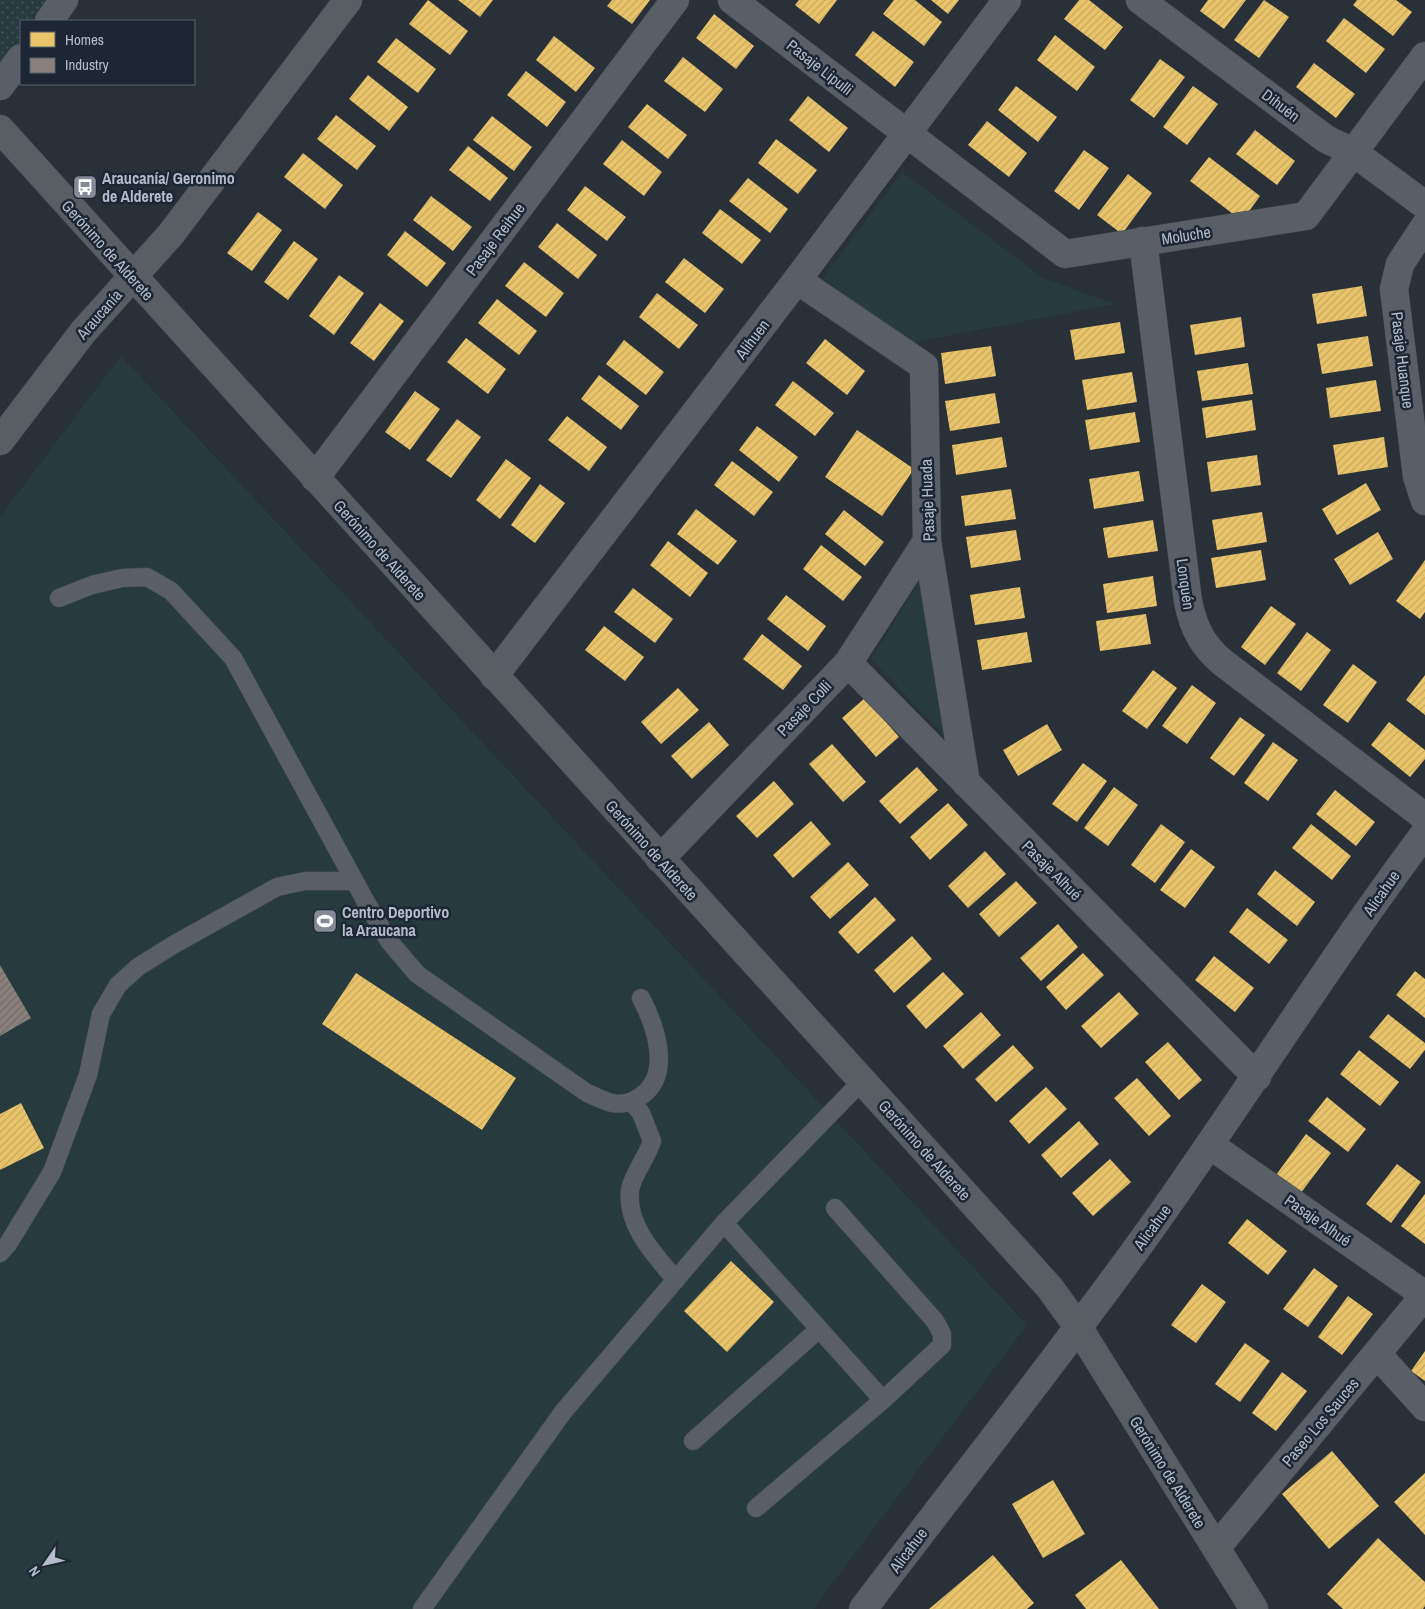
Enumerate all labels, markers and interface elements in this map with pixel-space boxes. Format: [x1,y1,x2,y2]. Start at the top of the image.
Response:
legend [20,20,195,85]
text: Homes [65,29,104,50]
street label: Pasaje Lipulli [782,34,858,100]
text: Industry [65,54,110,75]
street label: Dihuén [1257,83,1305,127]
place label: Araucanía/ Geronimo de Alderete [102,167,235,207]
bus stop icon: Araucanía/ Geronimo de Alderete [72,174,98,200]
street label: Gerónimo de Alderete [57,195,159,305]
street label: Pasaje Reihue [460,198,530,280]
street label: Moluche [1160,220,1212,250]
street label: Araucanía [70,284,127,345]
street label: Pasaje Huanque [1386,311,1420,409]
street label: Alihuen [729,315,774,364]
street label: Pasaje Huada [915,458,939,542]
street label: Gerónimo de Alderete [329,495,431,605]
street label: Lonquén [1172,557,1200,611]
street label: Pasaje Colli [772,675,836,741]
street label: Gerónimo de Alderete [601,795,703,905]
street label: Pasaje Alhué [1017,835,1087,905]
street label: Alicahue [1357,866,1405,921]
place label: Centro Deportivo la Araucana [342,901,449,941]
sports icon: Centro Deportivo la Araucana [312,908,338,934]
street label: Gerónimo de Alderete [874,1095,976,1205]
street label: Pasaje Alhué [1280,1189,1356,1251]
street label: Alicahue [1128,1200,1176,1255]
street label: Paseo Los Sauces [1276,1373,1364,1471]
street label: Gerónimo de Alderete [1125,1412,1211,1532]
street label: Alicahue [883,1523,932,1578]
north arrow [20,1539,70,1589]
text: N [24,1563,44,1580]

